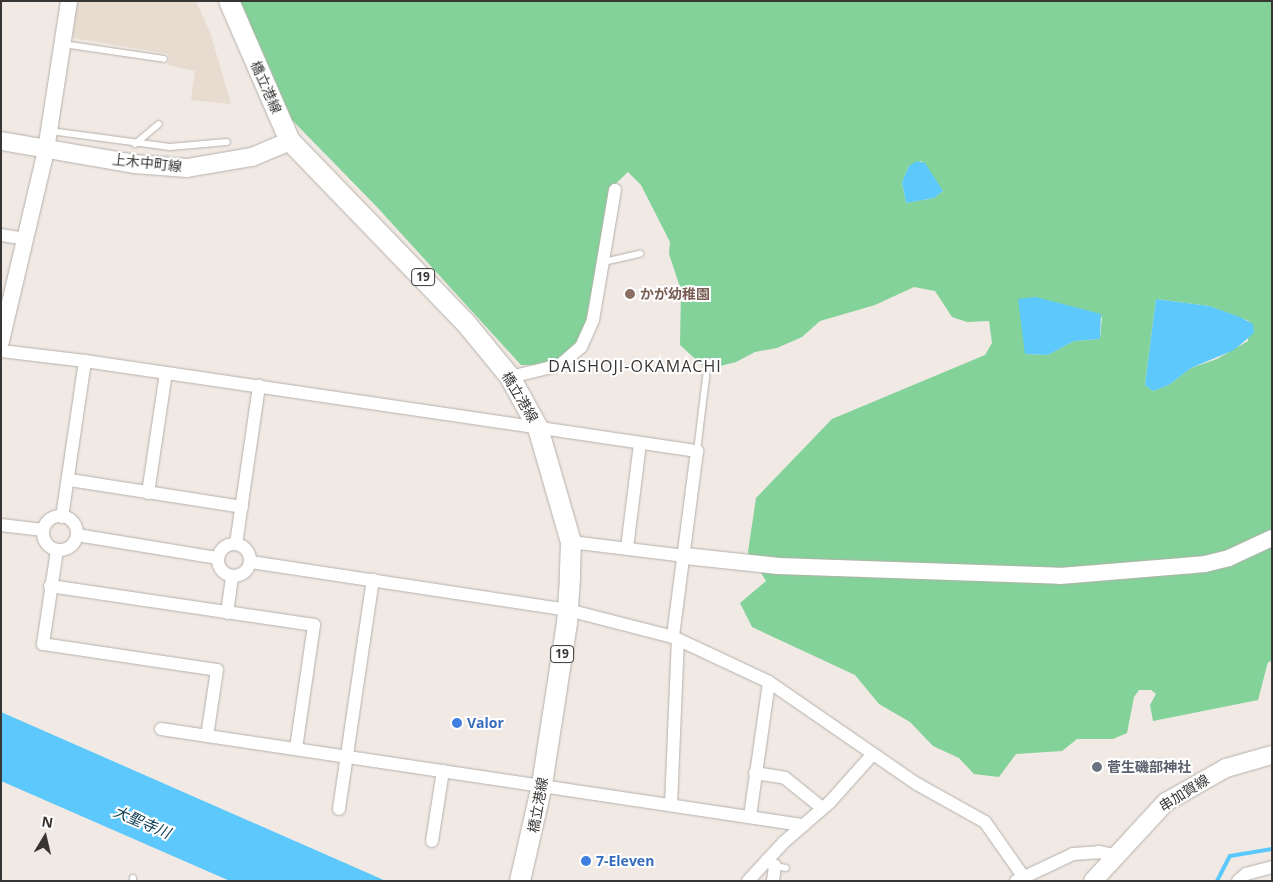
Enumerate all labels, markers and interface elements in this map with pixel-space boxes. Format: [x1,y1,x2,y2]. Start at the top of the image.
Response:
street label: 橋立港線 [247,58,285,116]
street label: 上木中町線 [111,151,183,175]
road number: 19 [410,268,436,286]
place label: かが幼稚園 [640,286,710,302]
marker: かが幼稚園 [624,288,636,300]
district label: DAISHOJI-OKAMACHI [546,356,724,376]
street label: 橋立港線 [498,369,542,425]
road number: 19 [550,644,574,664]
place label: Valor [467,715,504,731]
marker: Valor [451,717,463,729]
place label: 菅生磯部神社 [1107,759,1191,775]
marker: 菅生磯部神社 [1091,761,1103,773]
street label: 串加賀線 [1156,771,1212,815]
street label: 橋立港線 [525,776,551,834]
water label: 大聖寺川 [111,802,173,842]
text: N [40,811,55,832]
north arrow [20,812,70,862]
place label: 7-Eleven [596,853,654,869]
marker: 7-Eleven [580,855,592,867]

